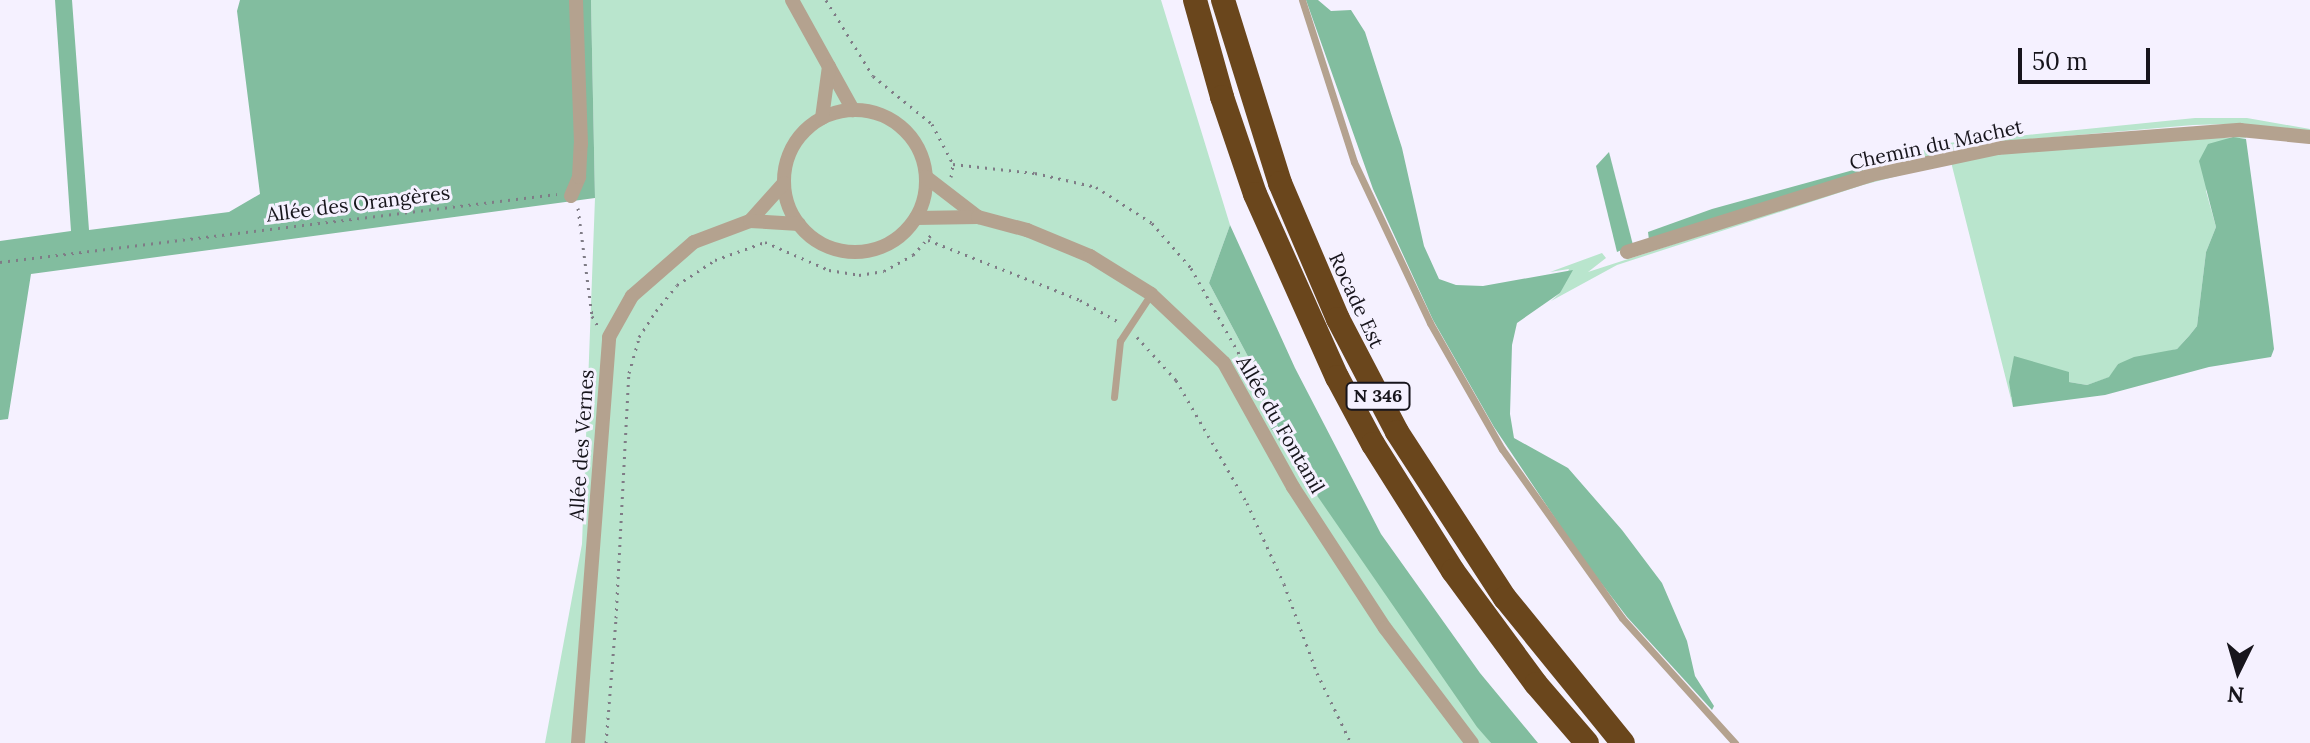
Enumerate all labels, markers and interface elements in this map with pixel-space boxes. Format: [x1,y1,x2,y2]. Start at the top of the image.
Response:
scale bar [2022,32,2154,82]
text: 50 m [2032,46,2088,77]
street label: Chemin du Machet [1847,114,2025,174]
street label: Allée des Orangères [265,180,451,226]
street label: Rocade Est [1324,248,1390,352]
street label: Allée du Fontanil [1232,351,1330,497]
street label: Allée des Vernes [564,369,598,521]
road number: N 346 [1344,382,1412,410]
north arrow [2198,631,2278,711]
text: N [2226,680,2246,710]

